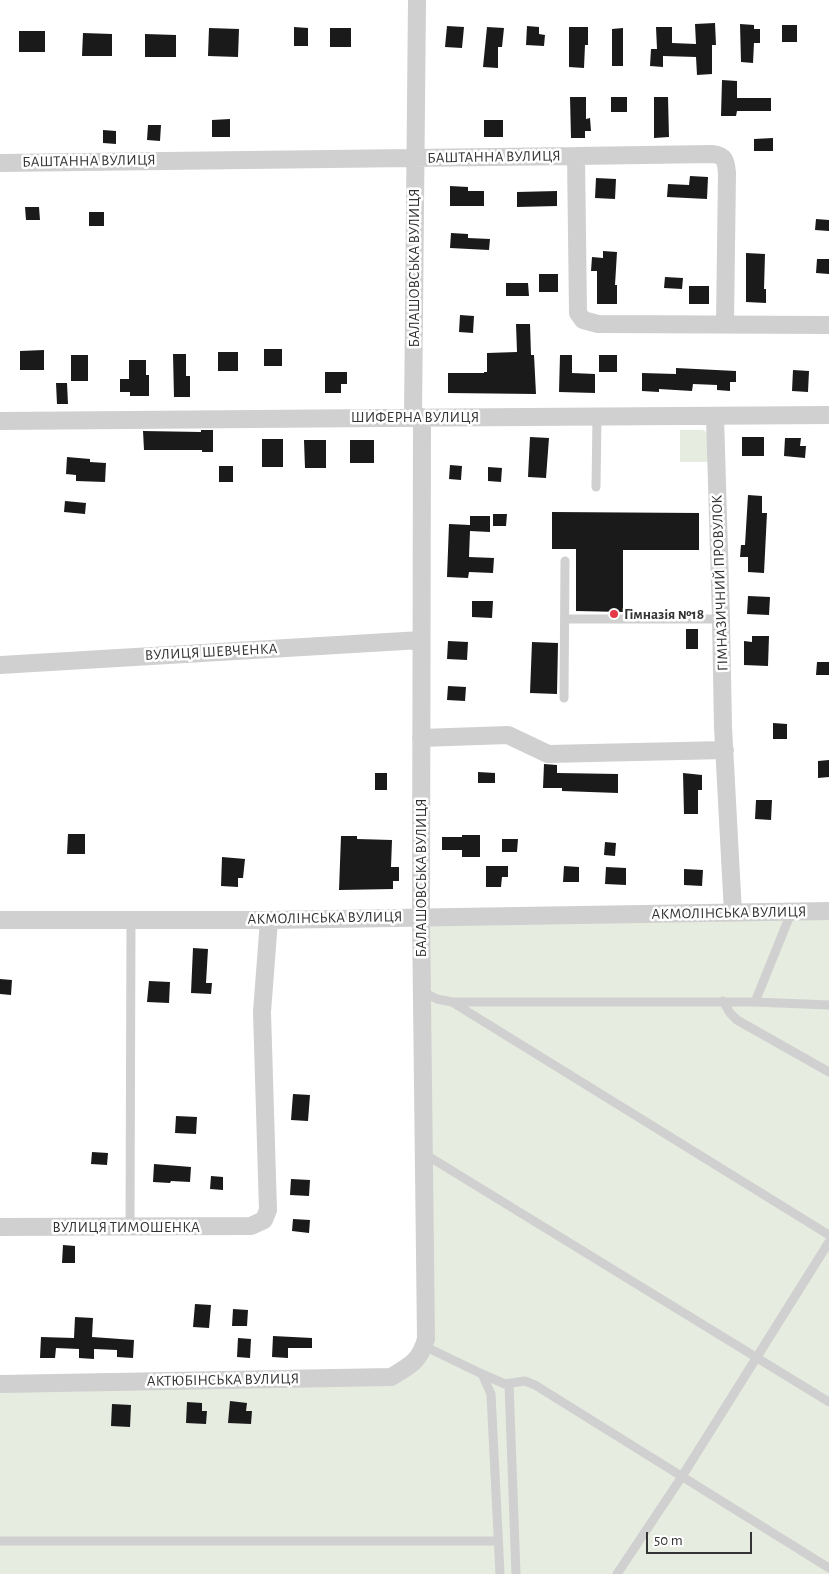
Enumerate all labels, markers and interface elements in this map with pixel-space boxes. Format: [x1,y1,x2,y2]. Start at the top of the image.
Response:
street label: БАШТАННА ВУЛИЦЯ [427,147,561,167]
street label: БАШТАННА ВУЛИЦЯ [22,151,156,171]
street label: БАЛАШОВСЬКА ВУЛИЦЯ [405,189,423,347]
street label: ШИФЕРНА ВУЛИЦЯ [351,408,479,426]
street label: ГІМНАЗИЧНИЙ ПРОВУЛОК [708,495,732,671]
place label: Гімназія №18 [624,605,704,623]
marker: Гімназія №18 [608,608,620,620]
street label: ВУЛИЦЯ ШЕВЧЕНКА [144,640,278,664]
street label: БАЛАШОВСЬКА ВУЛИЦЯ [412,799,430,957]
street label: АКМОЛІНСЬКА ВУЛИЦЯ [651,903,807,923]
street label: АКМОЛІНСЬКА ВУЛИЦЯ [247,908,403,928]
street label: ВУЛИЦЯ ТИМОШЕНКА [52,1218,200,1236]
street label: АКТЮБІНСЬКА ВУЛИЦЯ [147,1370,299,1390]
scale bar [649,1522,755,1554]
text: 50 m [654,1533,683,1548]

